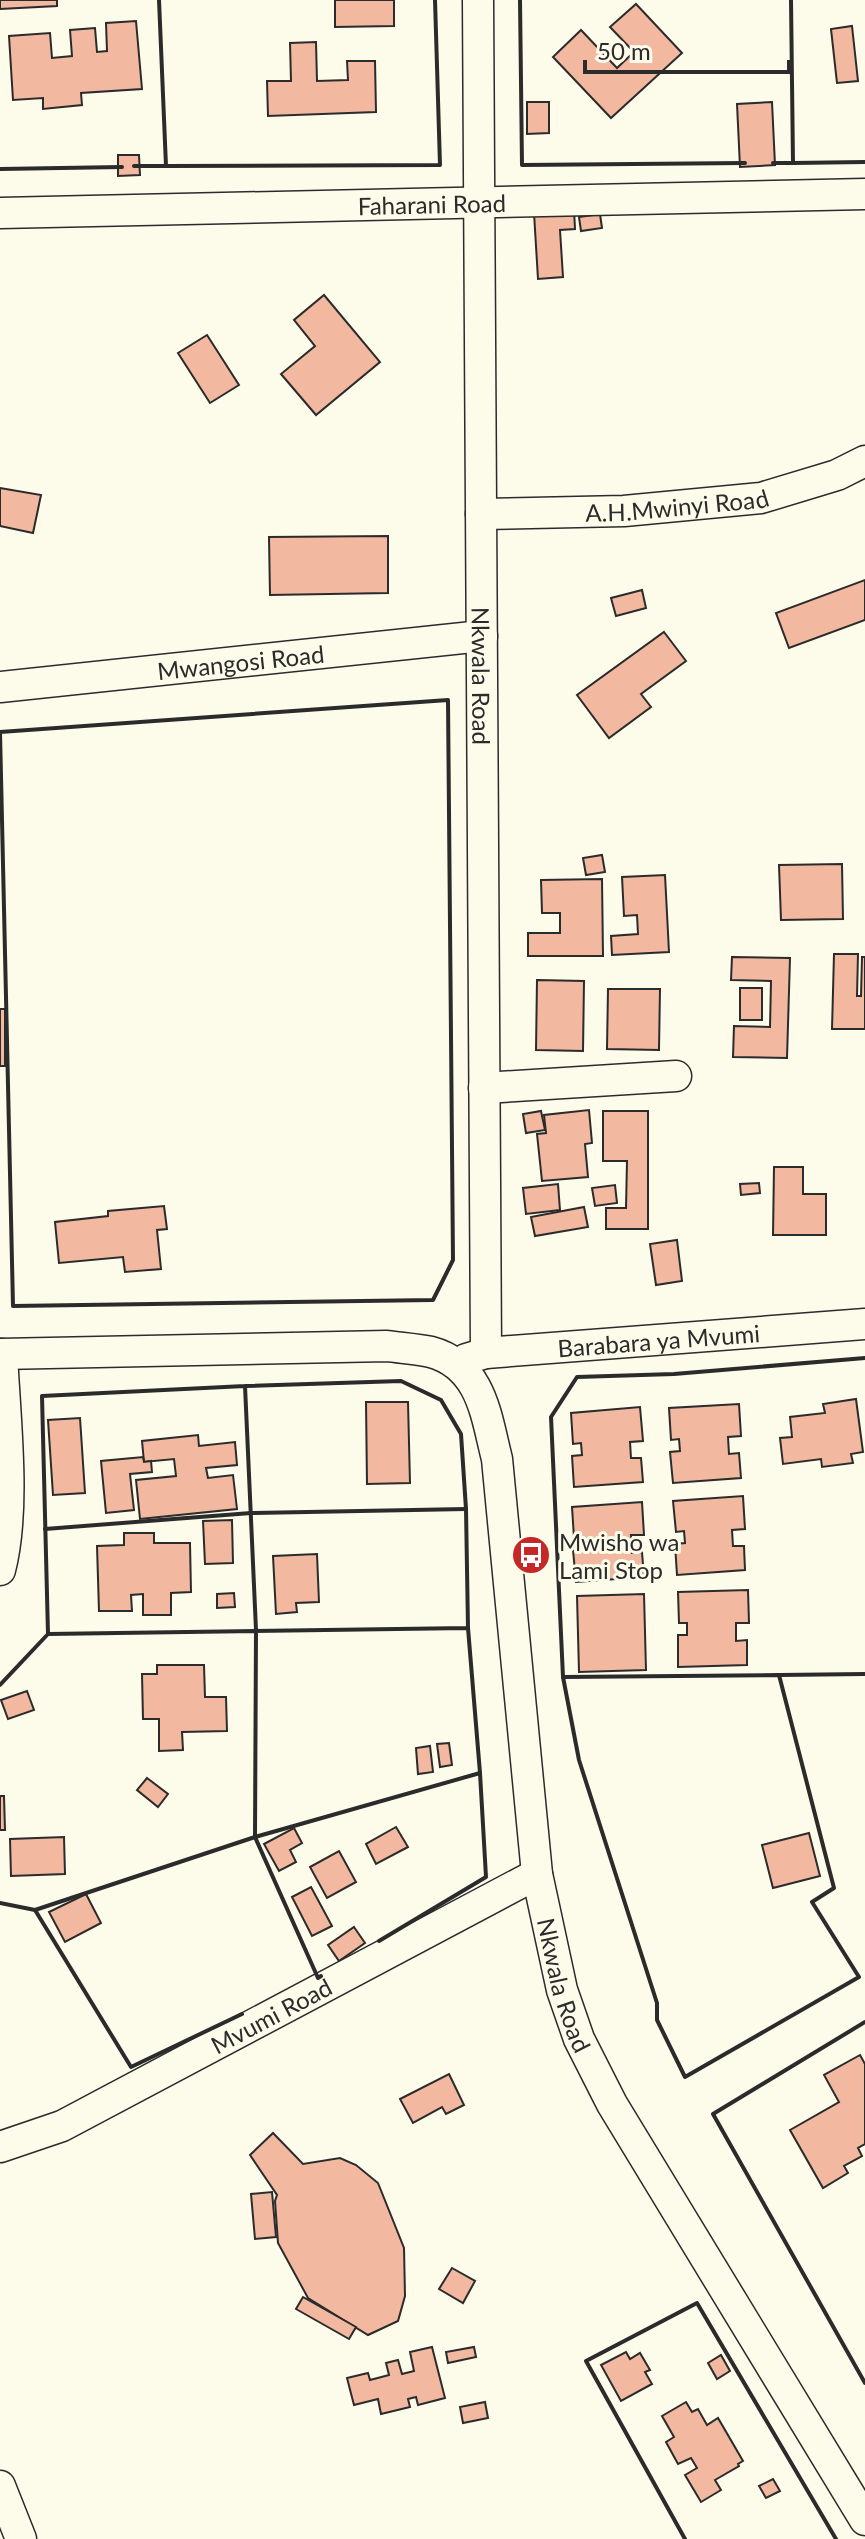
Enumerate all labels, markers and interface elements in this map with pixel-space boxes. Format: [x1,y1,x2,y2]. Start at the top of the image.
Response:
scale bar [585,24,789,74]
text: 50 m [597,36,651,65]
street label: Faharani Road [357,187,506,220]
street label: A.H.Mwinyi Road [585,482,772,526]
street label: Nkwala Road [467,607,497,745]
street label: Mwangosi Road [156,638,326,685]
street label: Barabara ya Mvumi [556,1318,761,1362]
place label: Mwisho wa Lami Stop [559,1527,679,1584]
bus stop icon: Mwisho wa Lami Stop [510,1534,552,1576]
street label: Nkwala Road [532,1915,598,2057]
street label: Mvumi Road [206,1971,336,2059]

